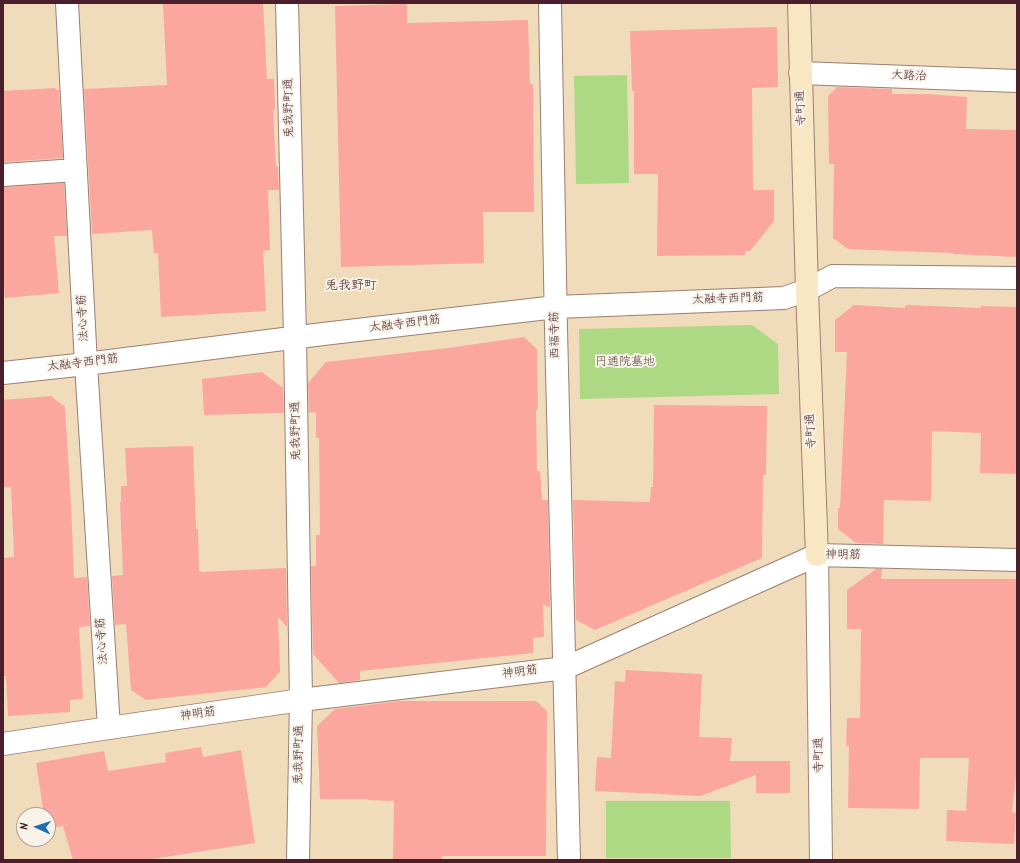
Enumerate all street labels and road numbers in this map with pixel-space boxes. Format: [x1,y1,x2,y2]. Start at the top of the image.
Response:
street label: 大路治 [891,69,927,85]
street label: 兎我野町通 [282,78,298,138]
street label: 寺町通 [794,90,810,126]
street label: 太融寺西門筋 [692,292,764,308]
street label: 法心寺筋 [76,294,92,342]
street label: 西福寺筋 [548,311,564,359]
street label: 太融寺西門筋 [368,313,442,337]
street label: 太融寺西門筋 [46,352,120,376]
street label: 兎我野町通 [289,401,305,461]
street label: 寺町通 [804,413,820,449]
street label: 神明筋 [825,548,861,564]
street label: 法心寺筋 [94,617,112,665]
street label: 神明筋 [501,664,539,682]
street label: 神明筋 [179,705,217,725]
street label: 兎我野町通 [292,725,308,785]
street label: 寺町通 [812,737,828,773]

